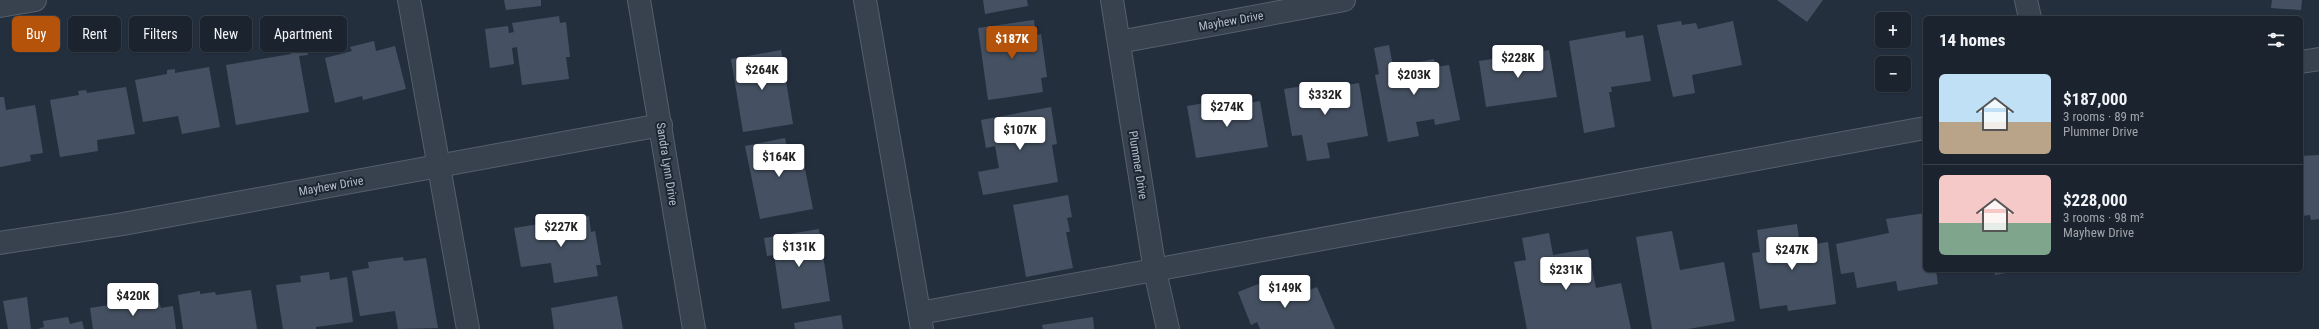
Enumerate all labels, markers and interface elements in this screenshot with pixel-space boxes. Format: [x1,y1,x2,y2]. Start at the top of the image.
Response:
street label: Mayhew Drive [1197,8,1265,34]
map controls [1875,12,1911,92]
button: + [1875,12,1911,48]
chip: Buy [12,16,60,52]
chip: Rent [68,16,121,52]
chip: Filters [129,16,192,52]
chip: New [200,16,252,52]
chip: Apartment [260,16,347,52]
pin: $187K [984,26,1040,60]
icon: filters [2265,29,2287,51]
text: 14 homes [1939,30,2005,50]
text: $187K [995,31,1029,46]
pin: $228K [1490,45,1546,79]
text: $228K [1501,50,1535,65]
button: − [1875,56,1911,92]
pin: $264K [734,57,790,91]
text: $264K [745,62,779,77]
pin: $203K [1386,62,1442,96]
text: $203K [1397,67,1431,82]
pin: $332K [1297,82,1353,116]
text: $332K [1308,87,1342,102]
text: $187,000 [2063,89,2127,109]
icon: home [1971,90,2019,138]
pin: $274K [1199,94,1255,128]
text: $274K [1210,99,1244,114]
text: 3 rooms · 89 m² [2063,109,2144,124]
pin: $107K [992,117,1048,151]
street label: Sandra Lynn Drive [654,121,681,207]
text: $107K [1003,122,1037,137]
text: Plummer Drive [2063,124,2138,139]
street label: Plummer Drive [1126,130,1150,201]
pin: $164K [751,144,807,178]
text: $164K [762,149,796,164]
street label: Mayhew Drive [297,173,365,199]
text: $228,000 [2063,190,2127,210]
icon: home [1971,191,2019,239]
text: 3 rooms · 98 m² [2063,210,2144,225]
pin: $227K [533,214,589,248]
text: $227K [544,219,578,234]
text: Mayhew Drive [2063,225,2134,240]
pin: $131K [771,234,827,268]
pin: $247K [1764,237,1820,271]
text: $131K [782,239,816,254]
text: $247K [1775,242,1809,257]
pin: $231K [1538,257,1594,291]
text: $231K [1549,262,1583,277]
pin: $149K [1257,275,1313,309]
text: $149K [1268,280,1302,295]
pin: $420K [105,283,161,317]
text: $420K [116,288,150,303]

